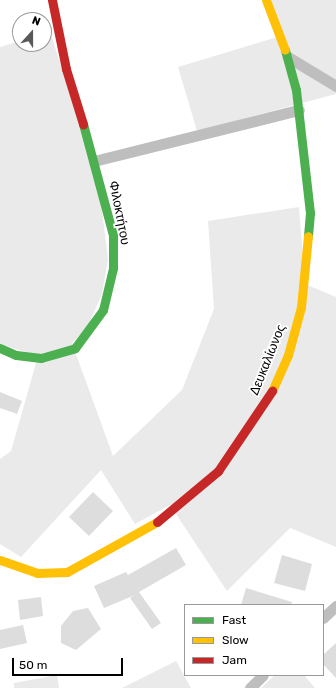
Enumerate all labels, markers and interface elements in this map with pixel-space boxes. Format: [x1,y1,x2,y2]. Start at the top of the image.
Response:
north arrow [12,12,52,52]
text: N [30,14,42,29]
street label: Φιλοκτήτου [105,180,133,246]
street label: Δευκαλίωνος [247,322,289,398]
legend [184,604,324,676]
text: Fast [222,613,246,627]
text: Slow [222,633,249,647]
scale bar [14,650,125,676]
text: Jam [222,653,247,667]
text: 50 m [19,658,47,672]

